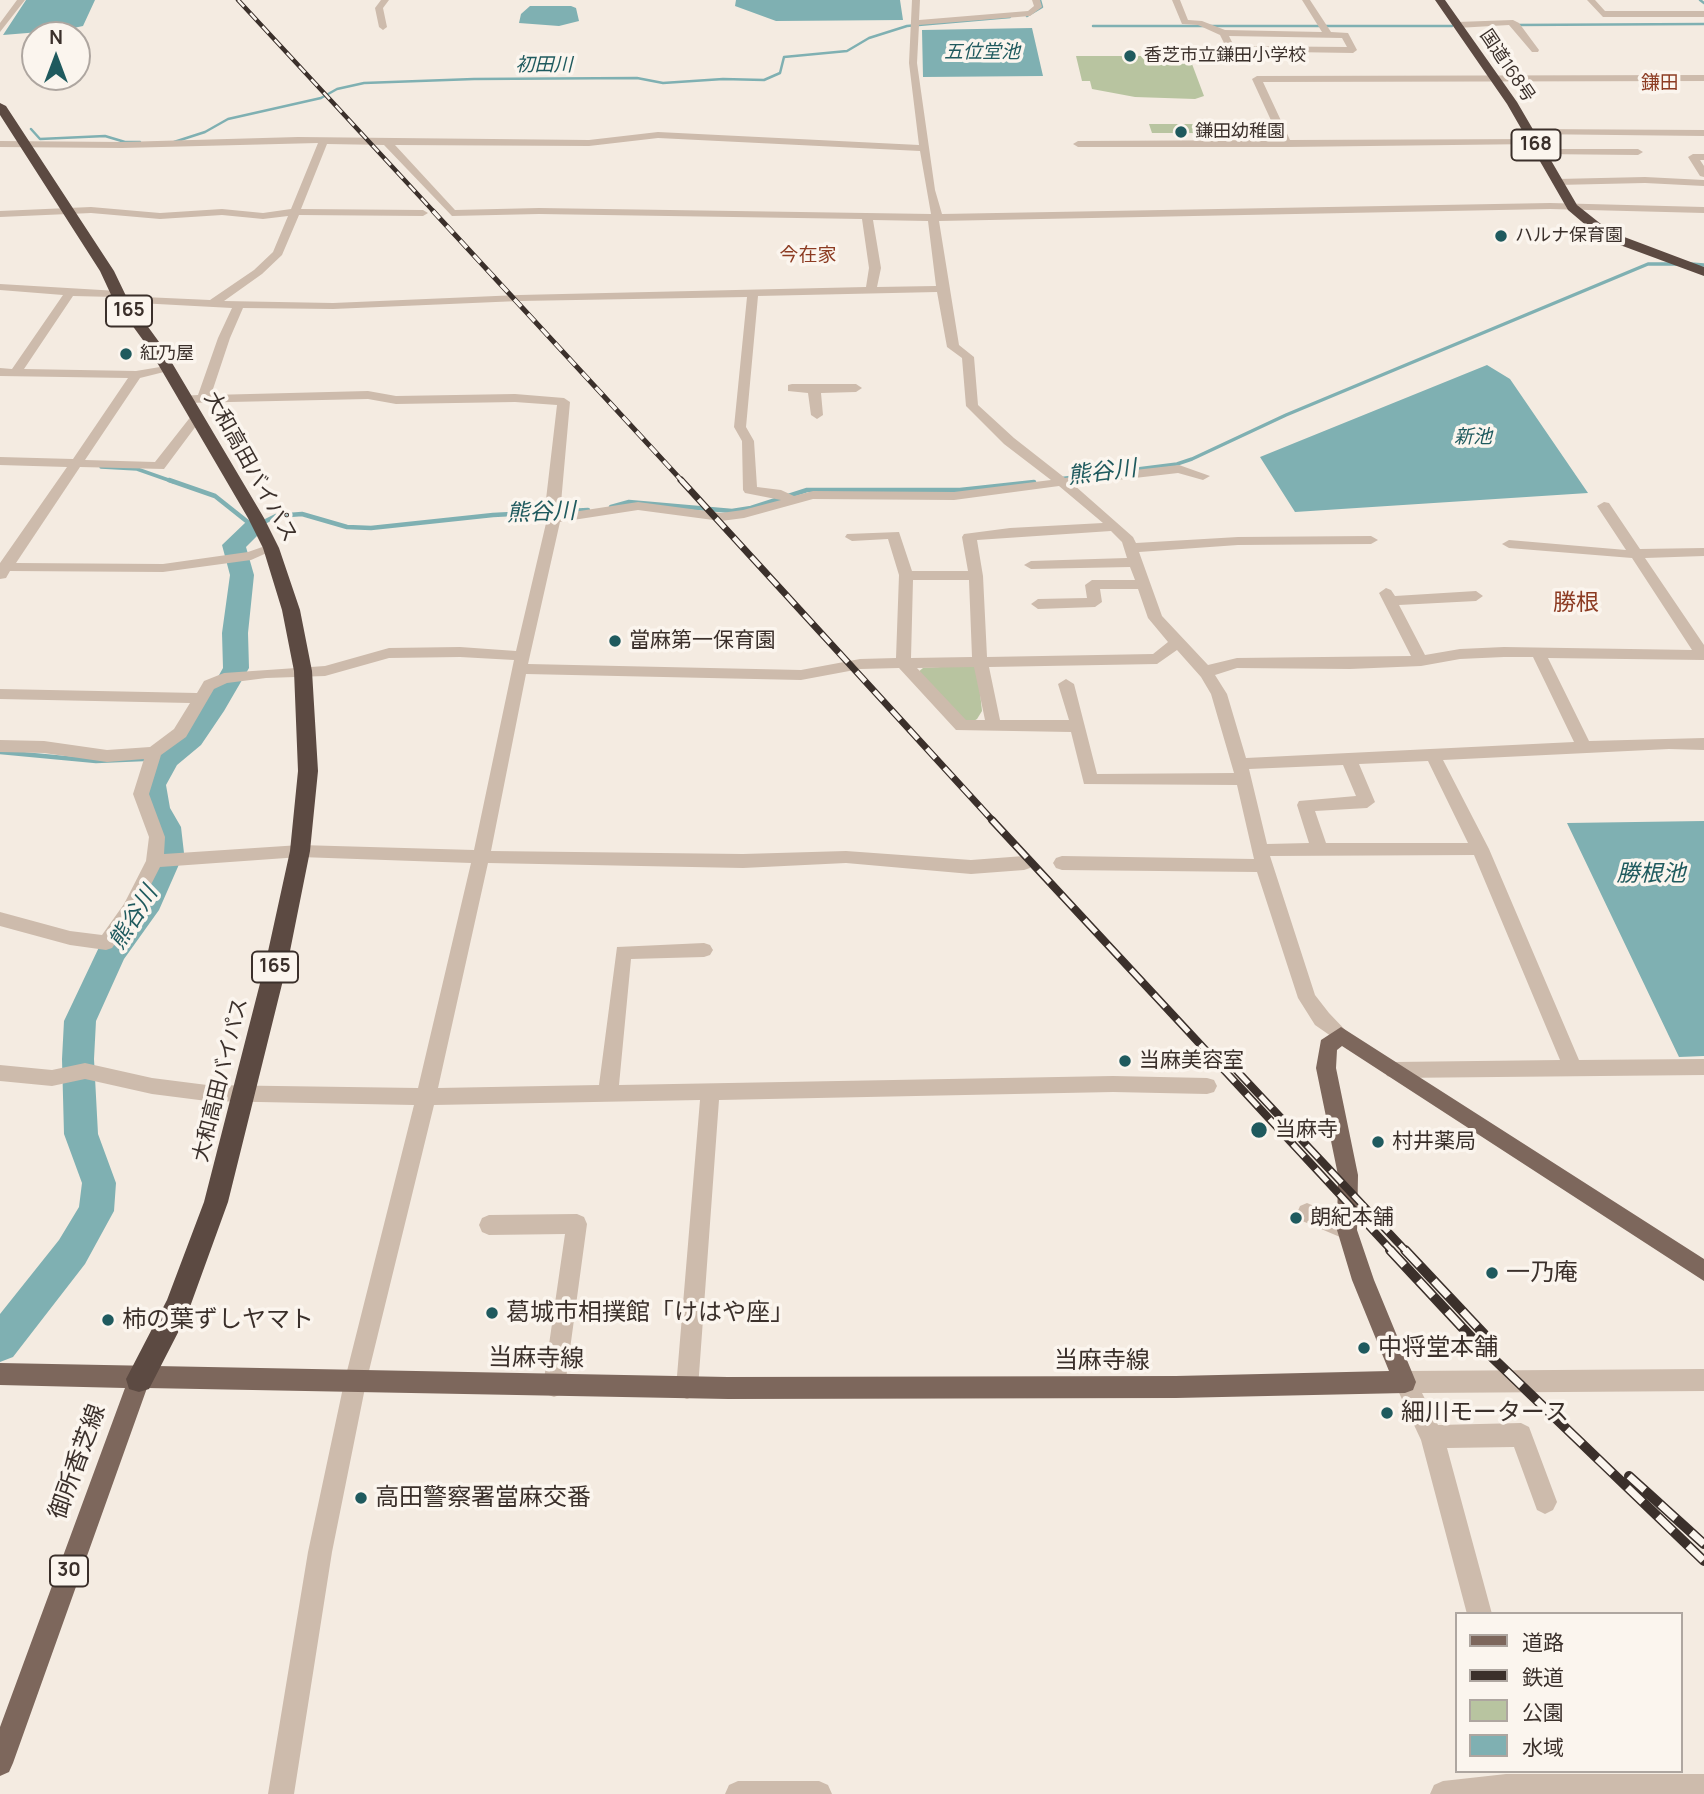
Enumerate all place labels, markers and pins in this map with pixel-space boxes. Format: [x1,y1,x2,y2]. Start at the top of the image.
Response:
place label: 香芝市立鎌田小学校 [1144,45,1306,67]
marker: 香芝市立鎌田小学校 [1122,48,1138,64]
place label: 鎌田幼稚園 [1195,121,1285,143]
marker: 鎌田幼稚園 [1173,124,1189,140]
place label: ハルナ保育園 [1515,225,1623,247]
marker: ハルナ保育園 [1493,228,1509,244]
place label: 紅乃屋 [140,343,194,365]
marker: 紅乃屋 [118,346,134,362]
place label: 當麻第一保育園 [629,628,776,654]
marker: 當麻第一保育園 [607,633,623,649]
place label: 当麻美容室 [1139,1048,1244,1074]
marker: 当麻美容室 [1117,1053,1133,1069]
place label: 当麻寺 [1275,1117,1338,1143]
marker: 当麻寺 [1249,1120,1269,1140]
place label: 村井薬局 [1392,1129,1476,1155]
marker: 村井薬局 [1370,1134,1386,1150]
place label: 朗紀本舗 [1310,1205,1394,1231]
marker: 朗紀本舗 [1288,1210,1304,1226]
place label: 一乃庵 [1506,1259,1578,1287]
marker: 一乃庵 [1484,1265,1500,1281]
place label: 葛城市相撲館「けはや座」 [506,1299,794,1327]
marker: 葛城市相撲館「けはや座」 [484,1305,500,1321]
place label: 柿の葉ずしヤマト [122,1306,314,1334]
marker: 柿の葉ずしヤマト [100,1312,116,1328]
place label: 中将堂本舗 [1378,1334,1498,1362]
marker: 中将堂本舗 [1356,1340,1372,1356]
place label: 細川モータース [1401,1399,1569,1427]
marker: 細川モータース [1379,1405,1395,1421]
place label: 高田警察署當麻交番 [375,1484,591,1512]
marker: 高田警察署當麻交番 [353,1490,369,1506]

